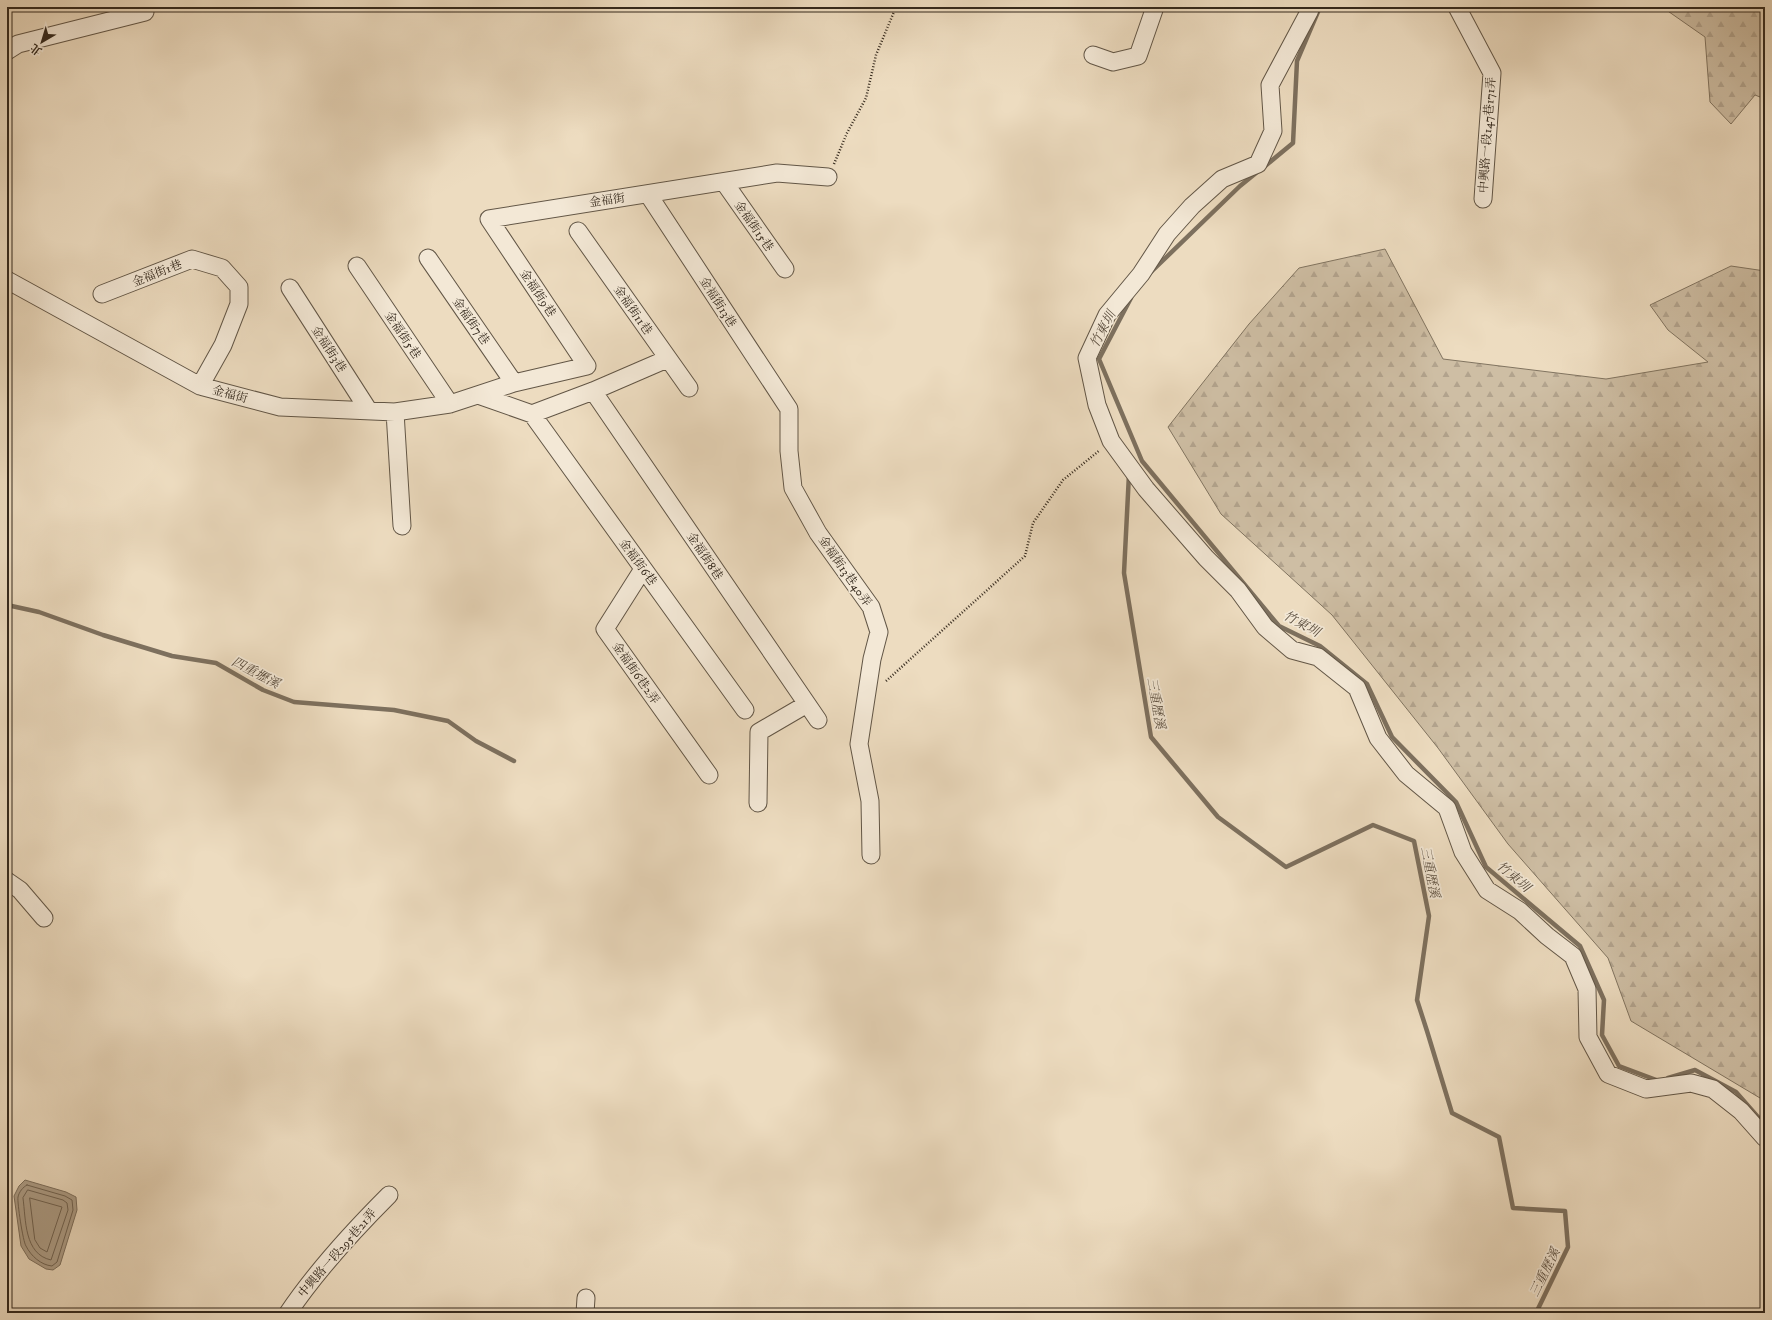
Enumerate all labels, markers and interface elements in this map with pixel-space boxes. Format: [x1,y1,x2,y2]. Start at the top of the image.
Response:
north arrow [22,22,62,62]
text: 北 [28,40,45,58]
street label: 中興路一段147巷171弄 [1476,76,1499,194]
street label: 金福街 [588,190,627,210]
street label: 金福街15巷 [731,198,776,254]
street label: 金福街1巷 [130,257,184,290]
street label: 金福街9巷 [516,267,559,320]
street label: 金福街13巷 [696,274,739,330]
street label: 金福街11巷 [610,283,655,338]
street label: 金福街7巷 [449,295,492,348]
water label: 竹東圳 [1087,307,1120,350]
street label: 金福街5巷 [381,309,424,362]
street label: 金福街3巷 [308,323,349,375]
street label: 金福街 [211,383,250,407]
street label: 金福街8巷 [683,530,726,583]
street label: 金福街13巷40弄 [815,533,874,609]
street label: 金福街6巷 [616,536,660,589]
water label: 竹東圳 [1281,607,1324,641]
street label: 金福街6巷2弄 [609,639,662,707]
water label: 四重壢溪 [229,654,284,693]
water label: 三重歷溪 [1144,676,1169,732]
water label: 三重歷溪 [1417,845,1443,901]
water label: 竹東圳 [1493,858,1535,897]
street label: 中興路一段295巷21弄 [295,1206,380,1301]
water label: 三重歷溪 [1526,1244,1564,1299]

